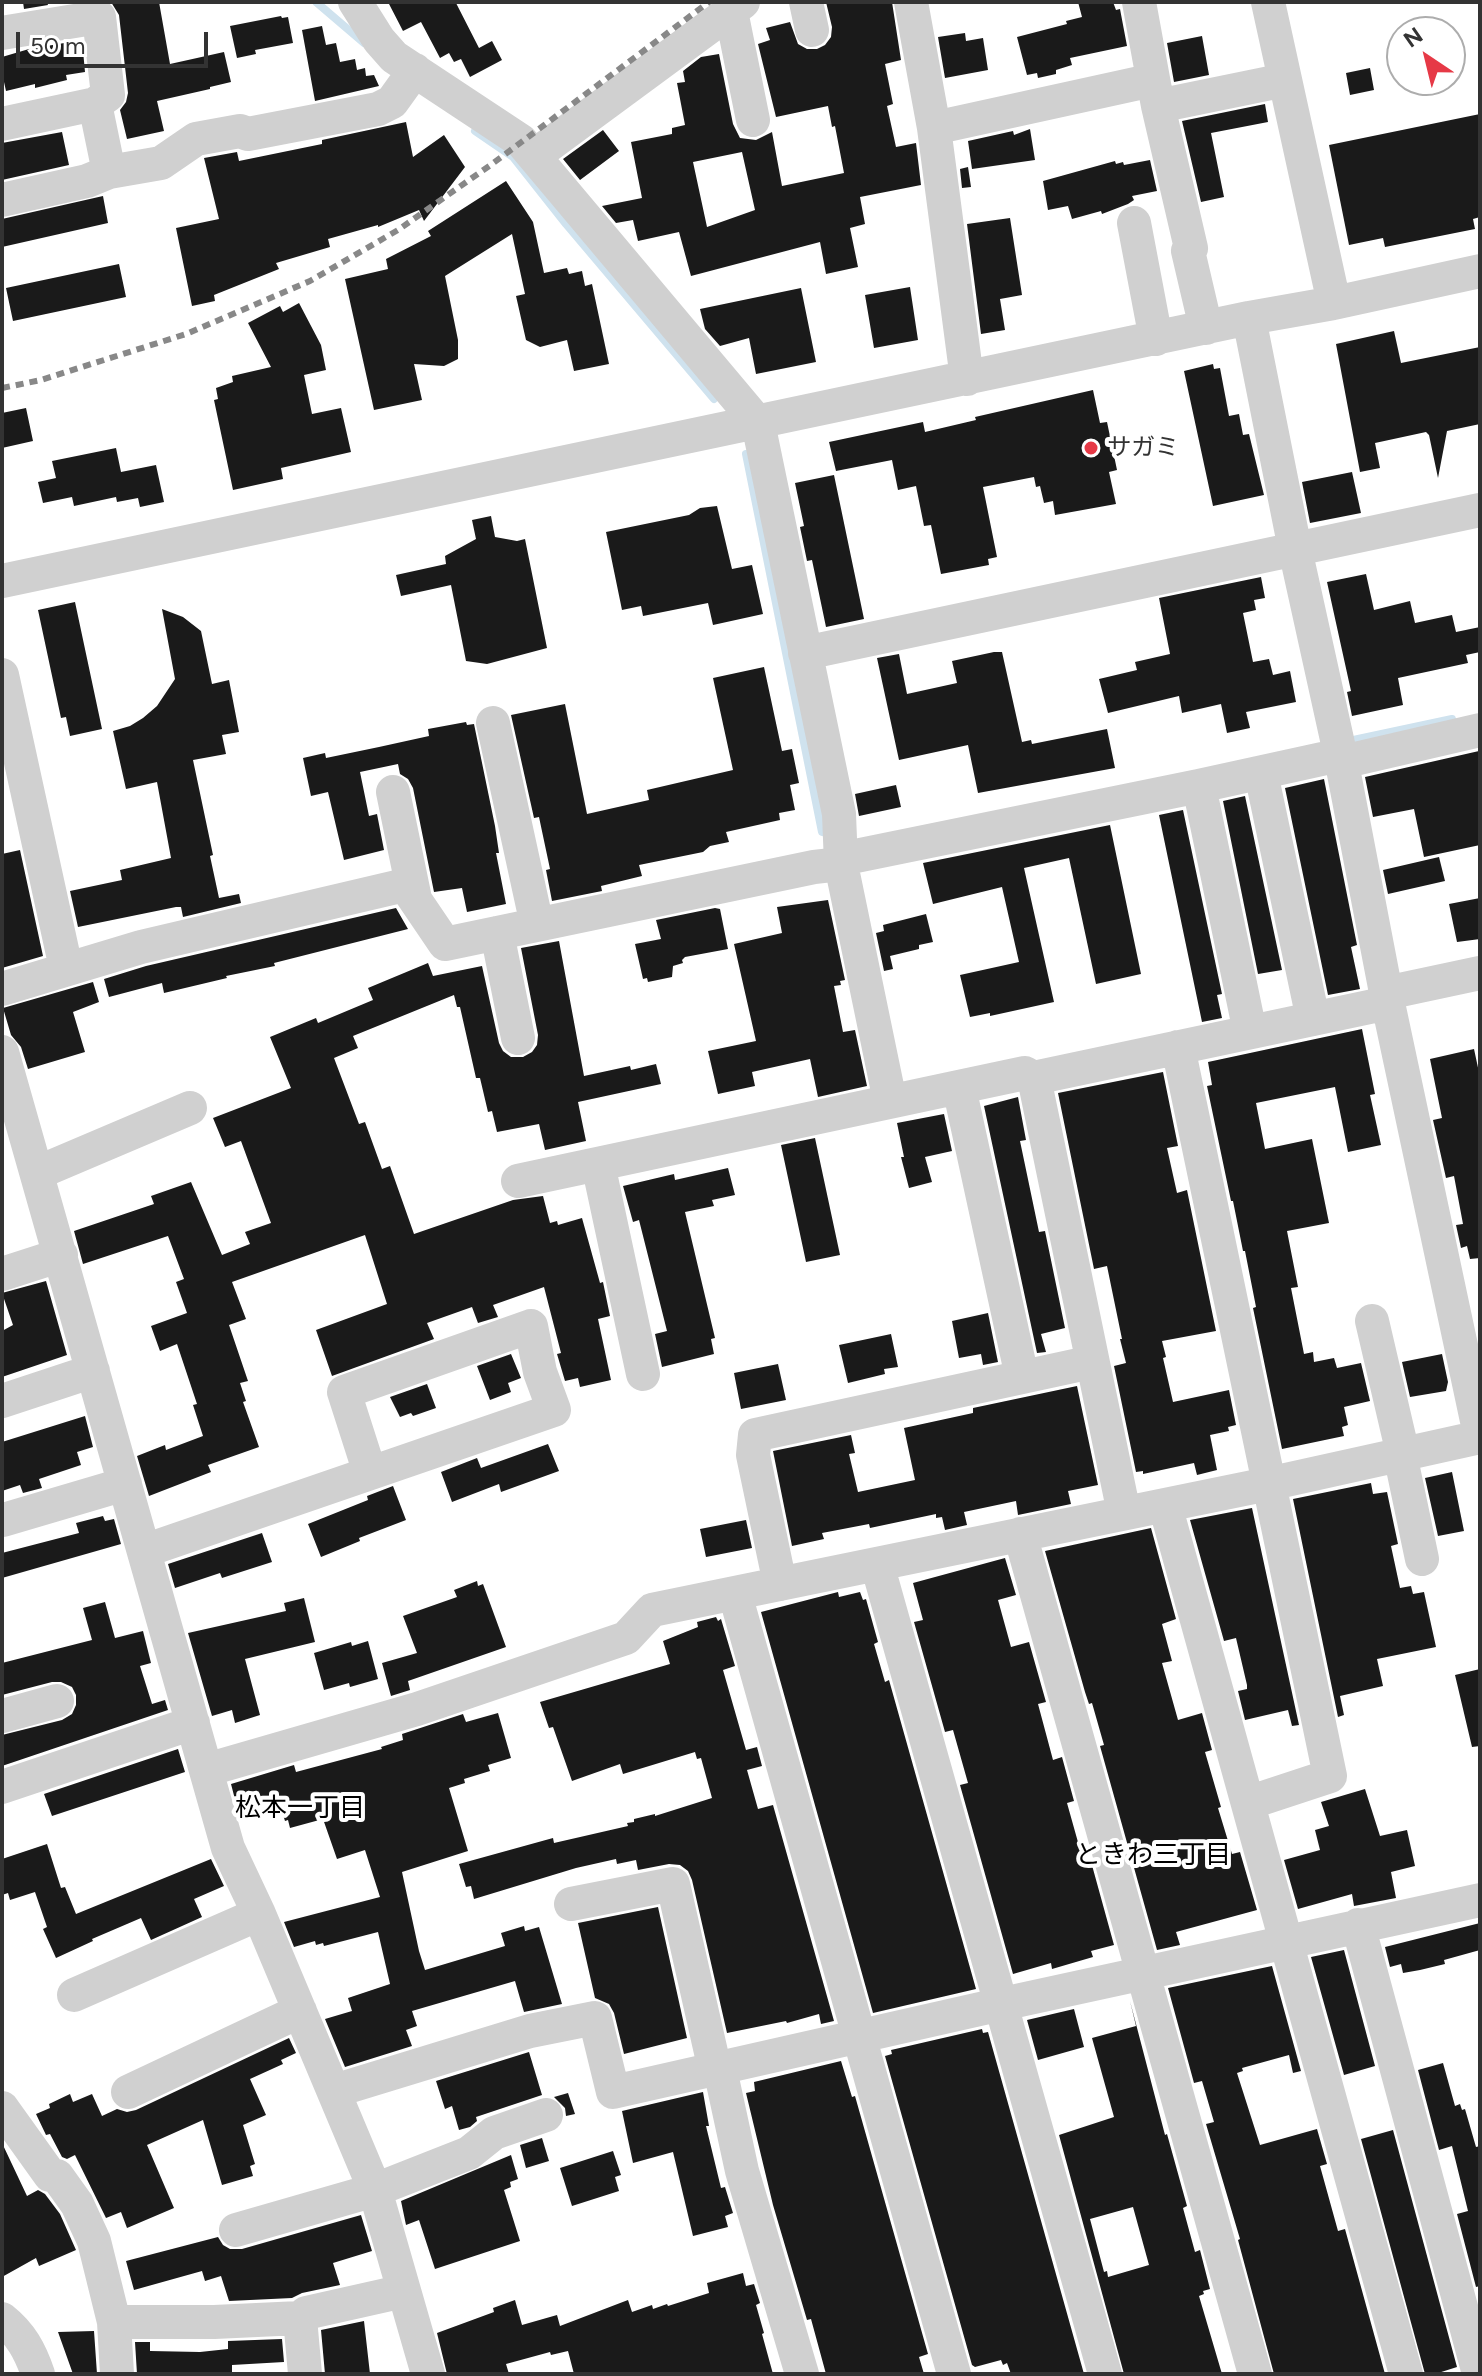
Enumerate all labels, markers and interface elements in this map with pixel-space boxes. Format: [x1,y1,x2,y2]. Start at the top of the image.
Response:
scale bar [20,16,212,66]
north arrow [1386,16,1466,96]
text: N [1398,22,1428,54]
text: 50 m [30,31,86,60]
place label: サガミ [1107,434,1179,462]
marker: サガミ [1082,439,1100,457]
district label: 松本一丁目 [235,1792,365,1824]
district label: ときわ三丁目 [1075,1839,1231,1871]

